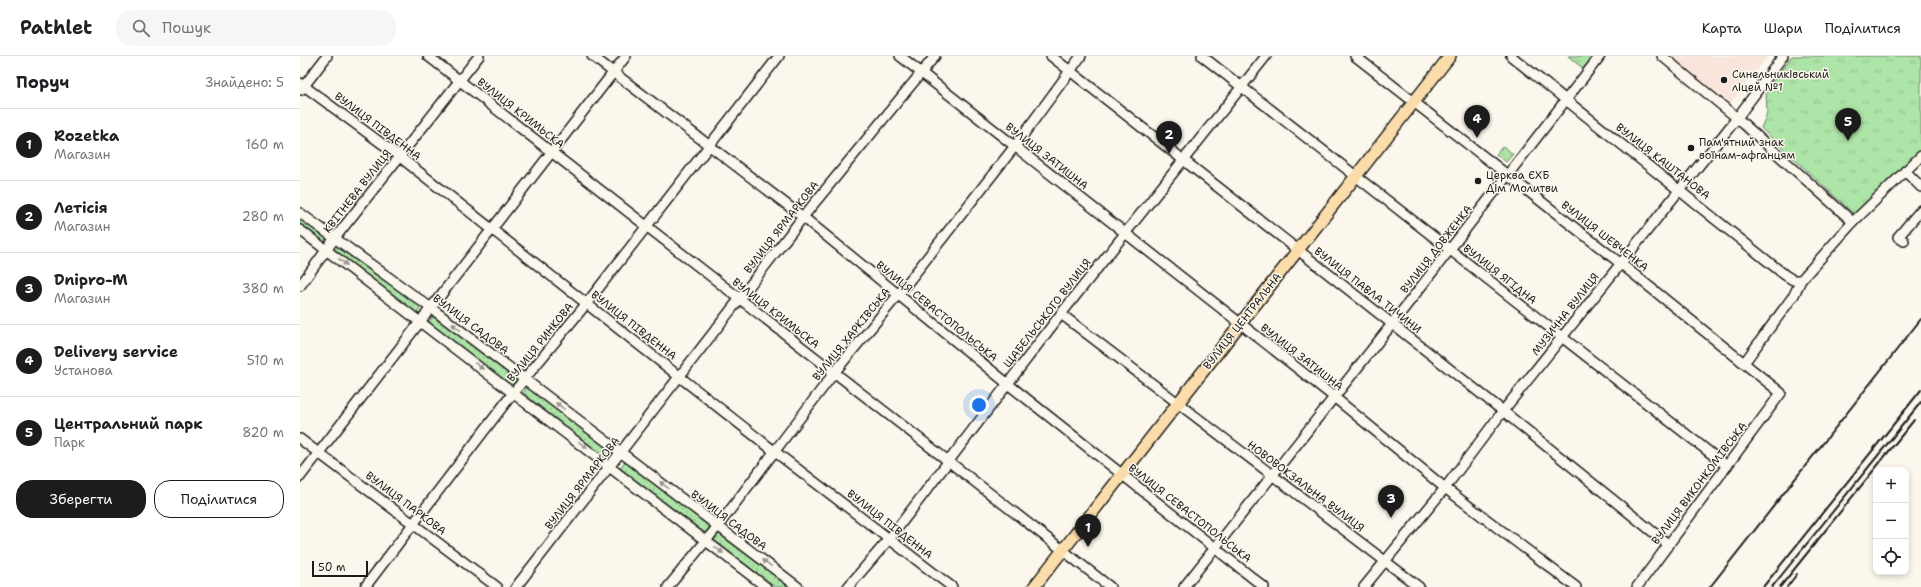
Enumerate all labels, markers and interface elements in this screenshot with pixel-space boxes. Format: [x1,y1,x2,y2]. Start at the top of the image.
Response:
search box [116,10,396,46]
text: Pathlet [20,15,92,40]
icon: search [130,17,152,39]
text: Пошук [162,18,211,38]
text: Карта [1702,19,1742,37]
text: Шари [1764,19,1803,37]
text: Поділитися [1825,19,1901,37]
place label: Синельниківський ліцей №1 [1732,67,1829,95]
text: Поруч [16,71,69,93]
text: Знайдено: 5 [205,74,284,91]
street label: ВУЛИЦЯ КРИМЬСКА [474,75,567,152]
marker: Синельниківський ліцей №1 [1719,75,1729,85]
street label: ВУЛИЦЯ ПІВДЕННА [331,89,424,164]
pin: 4 [1464,105,1490,138]
pin: 5 [1835,108,1861,141]
street label: ВУЛИЦЯ ЗАТИШНА [1002,119,1091,193]
street label: ВУЛИЦЯ КАШТАНОВА [1612,120,1713,203]
pin: 2 [1156,121,1182,154]
text: Rozetka [54,126,119,146]
place label: Пам'ятний знак воїнам-афганцям [1699,135,1795,163]
text: 1 [26,136,32,153]
text: 160 m [246,136,284,153]
marker: Пам'ятний знак воїнам-афганцям [1686,143,1696,153]
text: Магазин [54,146,110,163]
street label: КВІТНЕВА ВУЛИЦЯ [320,146,395,236]
place label: Церква ЄХБ Дім Молитви [1486,168,1558,196]
marker: Церква ЄХБ Дім Молитви [1473,176,1483,186]
street label: ВУЛИЦЯ ЯРМАРКОВА [741,178,822,277]
text: Летісія [54,198,108,218]
street label: ВУЛИЦЯ ШЕВЧЕНКА [1558,198,1651,275]
street label: ВУЛИЦЯ ДОВЖЕНКА [1397,202,1476,297]
text: 2 [24,208,34,225]
text: 280 m [242,208,284,225]
text: Магазин [54,218,110,235]
street label: ВУЛИЦЯ ЯГІДНА [1460,241,1540,308]
street label: ВУЛИЦЯ ПАВЛА ТИЧИНИ [1311,244,1424,337]
street label: ЩАБЕЛЬСЬКОГО ВУЛИЦЯ [1000,256,1095,371]
one-way arrow [337,257,348,266]
street label: ВУЛИЦЯ СЕВАСТОПОЛЬСЬКА [873,258,1001,365]
text: Dnipro-M [54,270,128,290]
street label: ВУЛИЦЯ ЦЕНТРАЛЬНА [1200,270,1285,373]
street label: МУЗИЧНА ВУЛИЦЯ [1528,270,1602,359]
street label: ВУЛИЦЯ КРИМЬСКА [729,275,822,352]
text: 3 [24,280,34,297]
text: 380 m [242,280,284,297]
street label: ВУЛИЦЯ ХАРКІВСЬКА [809,285,894,384]
street label: ВУЛИЦЯ ПІВДЕННА [588,287,680,364]
text: Магазин [54,290,110,307]
street label: ВУЛИЦЯ САДОВА [430,291,512,358]
street label: ВУЛИЦЯ РИНКОВА [504,300,577,385]
street label: ВУЛИЦЯ ЗАТИШНА [1257,320,1346,394]
one-way arrow [451,323,462,332]
text: Delivery service [54,342,178,362]
text: 4 [24,352,34,369]
text: 510 m [247,352,284,369]
text: Установа [54,362,113,379]
one-way arrow [474,362,484,370]
your location [969,395,989,415]
one-way arrow [555,402,565,410]
text: Центральний парк [54,414,203,434]
street label: ВУЛИЦЯ ВИКОНКОМІВСЬКА [1648,419,1750,548]
text: 5 [25,424,33,441]
text: 820 m [242,424,284,441]
text: Парк [54,434,85,451]
street label: ВУЛИЦЯ ЯРМАРКОВА [542,434,623,533]
street label: НОВОВОКЗАЛЬНА ВУЛИЦЯ [1244,437,1367,535]
one-way arrow [577,441,588,449]
street label: ВУЛИЦЯ СЕВАСТОПОЛЬСЬКА [1125,461,1254,566]
map controls [1873,467,1909,575]
button: + [1873,467,1909,503]
street label: ВУЛИЦЯ ПАРКОВА [362,468,449,539]
button: Зберегти [16,480,146,518]
button: Поділитися [154,480,284,518]
one-way arrow [658,480,669,489]
pin: 3 [1378,485,1404,518]
street label: ВУЛИЦЯ ПІВДЕННА [844,486,936,563]
street label: ВУЛИЦЯ САДОВА [688,487,770,554]
button: − [1873,503,1909,539]
pin: 1 [1075,514,1101,547]
button: locate [1873,539,1909,575]
one-way arrow [713,546,724,554]
scale bar [312,559,368,578]
text: 50 m [318,560,346,575]
one-way arrow [762,560,772,568]

